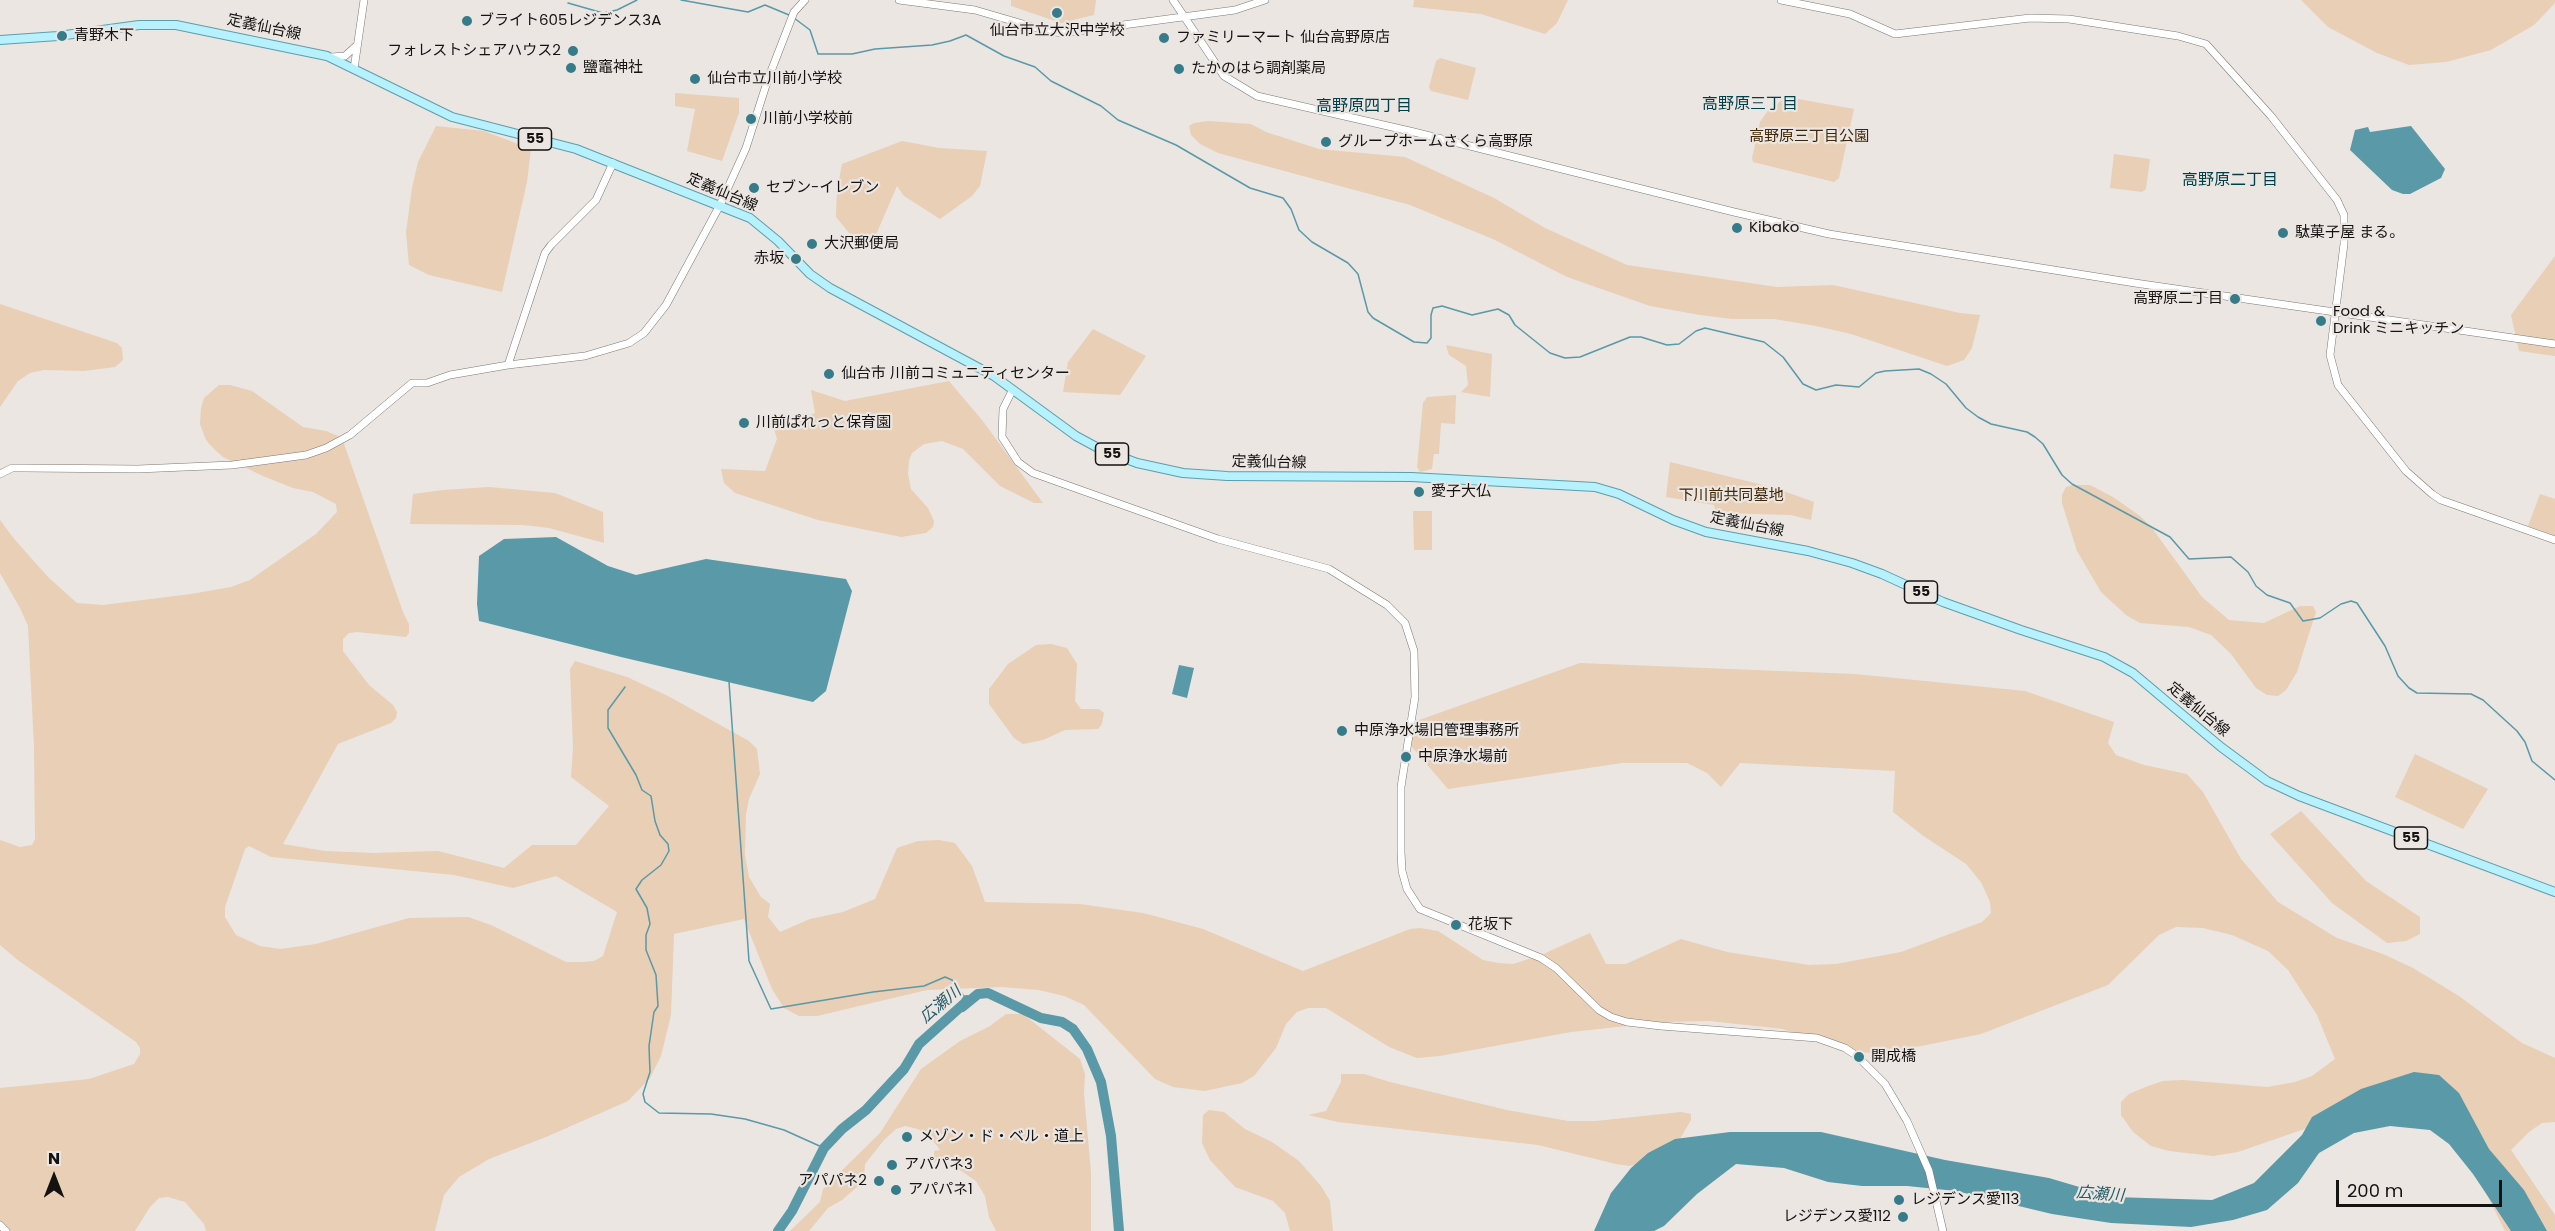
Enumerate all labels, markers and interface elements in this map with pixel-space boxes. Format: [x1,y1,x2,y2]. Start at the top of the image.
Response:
marker: 仙台市立大沢中学校 [1050,6,1064,20]
street label: 定義仙台線 [225,11,303,45]
place label: ブライト605レジデンス3A [479,12,661,30]
marker: ブライト605レジデンス3A [460,14,474,28]
place label: 仙台市立大沢中学校 [990,22,1124,40]
place label: 青野木下 [74,27,134,45]
marker: 青野木下 [55,29,69,43]
place label: ファミリーマート 仙台高野原店 [1176,29,1390,47]
marker: ファミリーマート 仙台高野原店 [1157,31,1171,45]
place label: フォレストシェアハウス2 [387,42,561,60]
marker: フォレストシェアハウス2 [566,44,580,58]
place label: 鹽竈神社 [583,59,643,77]
place label: たかのはら調剤薬局 [1191,60,1326,78]
marker: 鹽竈神社 [564,61,578,75]
marker: たかのはら調剤薬局 [1172,62,1186,76]
place label: 仙台市立川前小学校 [707,70,842,88]
marker: 仙台市立川前小学校 [688,72,702,86]
district label: 高野原三丁目 [1702,95,1798,115]
district label: 高野原四丁目 [1316,97,1412,117]
place label: 川前小学校前 [763,110,853,128]
marker: 川前小学校前 [744,112,758,126]
road number: 55 [518,128,552,150]
park label: 高野原三丁目公園 [1749,128,1869,146]
place label: グループホームさくら高野原 [1338,133,1533,151]
marker: グループホームさくら高野原 [1319,135,1333,149]
street label: 定義仙台線 [684,170,760,216]
district label: 高野原二丁目 [2182,171,2278,191]
place label: セブン-イレブン [766,179,879,197]
marker: セブン-イレブン [747,181,761,195]
place label: Kibako [1749,219,1799,237]
marker: Kibako [1730,221,1744,235]
place label: 駄菓子屋 まる。 [2295,224,2404,242]
marker: 駄菓子屋 まる。 [2276,226,2290,240]
place label: 大沢郵便局 [824,235,899,253]
marker: 大沢郵便局 [805,237,819,251]
place label: 赤坂 [754,250,784,268]
marker: 赤坂 [789,252,803,266]
place label: 高野原二丁目 [2133,290,2223,308]
marker: 高野原二丁目 [2228,292,2242,306]
place label: Food & Drink ミニキッチン [2333,303,2464,338]
marker: Food & Drink ミニキッチン [2314,314,2328,328]
place label: 仙台市 川前コミュニティセンター [841,365,1070,383]
marker: 仙台市 川前コミュニティセンター [822,367,836,381]
place label: 川前ぱれっと保育園 [756,414,891,432]
marker: 川前ぱれっと保育園 [737,416,751,430]
road number: 55 [1096,443,1128,465]
street label: 定義仙台線 [1231,453,1307,473]
place label: 愛子大仏 [1431,483,1491,501]
marker: 愛子大仏 [1412,485,1426,499]
park label: 下川前共同墓地 [1679,487,1783,505]
street label: 定義仙台線 [1708,509,1786,541]
road number: 55 [1904,581,1938,603]
street label: 定義仙台線 [2163,679,2233,741]
place label: 中原浄水場旧管理事務所 [1354,722,1519,740]
marker: 中原浄水場旧管理事務所 [1335,724,1349,738]
place label: 中原浄水場前 [1418,748,1508,766]
marker: 中原浄水場前 [1399,750,1413,764]
road number: 55 [2394,827,2428,849]
place label: 花坂下 [1468,916,1513,934]
marker: 花坂下 [1449,918,1463,932]
water label: 広瀬川 [916,982,966,1028]
place label: 開成橋 [1871,1048,1916,1066]
marker: 開成橋 [1852,1050,1866,1064]
place label: メゾン・ド・ベル・道上 [919,1128,1084,1146]
marker: メゾン・ド・ベル・道上 [900,1130,914,1144]
north arrow [24,1147,84,1207]
text: N [48,1147,60,1170]
place label: アパパネ3 [904,1156,973,1174]
marker: アパパネ3 [885,1158,899,1172]
scale bar [2339,1168,2506,1206]
place label: アパパネ2 [798,1172,867,1190]
marker: アパパネ2 [872,1174,886,1188]
text: 200 m [2347,1178,2403,1203]
place label: アパパネ1 [908,1181,973,1199]
marker: アパパネ1 [889,1183,903,1197]
water label: 広瀬川 [2075,1184,2125,1206]
place label: レジデンス愛113 [1911,1191,2019,1209]
marker: レジデンス愛113 [1892,1193,1906,1207]
place label: レジデンス愛112 [1783,1208,1891,1226]
marker: レジデンス愛112 [1896,1210,1910,1224]

